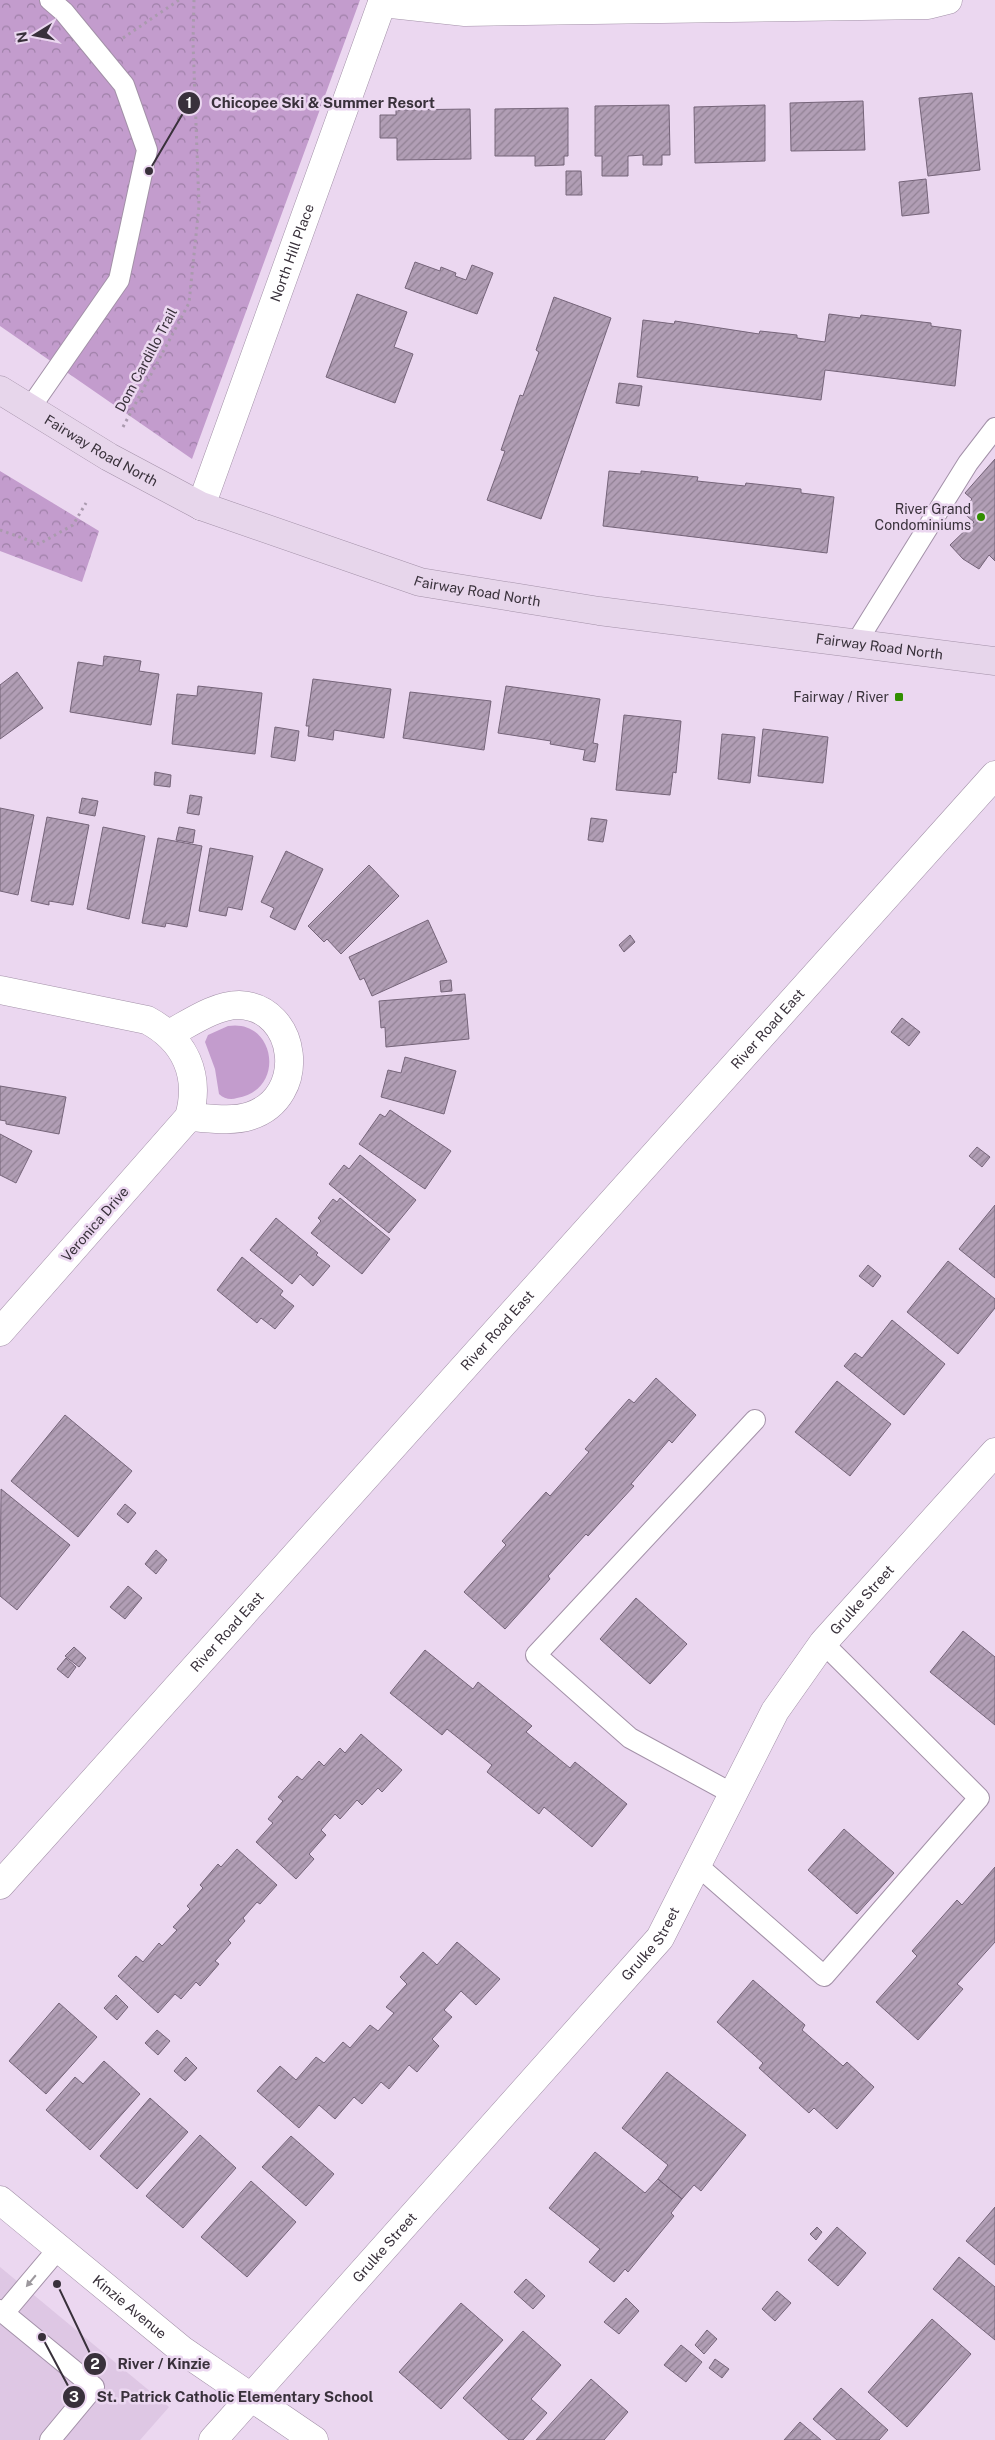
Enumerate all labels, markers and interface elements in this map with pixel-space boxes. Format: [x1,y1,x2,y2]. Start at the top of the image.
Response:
north arrow [10,10,60,60]
text: N [13,30,31,44]
callout: Chicopee Ski & Summer Resort [176,88,445,118]
text: 1 [186,94,192,111]
text: Chicopee Ski & Summer Resort [211,94,435,111]
street label: North Hill Place [267,202,317,304]
street label: Dom Cardillo Trail [112,305,180,415]
street label: Fairway Road North [42,411,161,489]
place label: River Grand Condominiums [875,501,971,533]
marker: River Grand Condominiums [975,511,987,523]
street label: Fairway Road North [412,572,542,609]
street label: Fairway Road North [815,630,944,662]
place label: Fairway / River [793,689,889,705]
marker: Fairway / River [893,691,905,703]
street label: River Road East [728,985,808,1072]
street label: Veronica Drive [58,1183,132,1265]
street label: River Road East [457,1287,537,1374]
street label: Grulke Street [827,1562,897,1638]
street label: River Road East [187,1589,267,1675]
street label: Grulke Street [618,1904,682,1984]
street label: Grulke Street [349,2209,420,2285]
street label: Kinzie Avenue [90,2272,170,2342]
one-way arrow [25,2274,36,2287]
callout: River / Kinzie [82,2349,220,2379]
text: 2 [90,2355,100,2372]
text: River / Kinzie [117,2355,211,2372]
callout: St. Patrick Catholic Elementary School [61,2382,383,2412]
text: 3 [69,2388,79,2405]
text: St. Patrick Catholic Elementary School [97,2388,373,2405]

